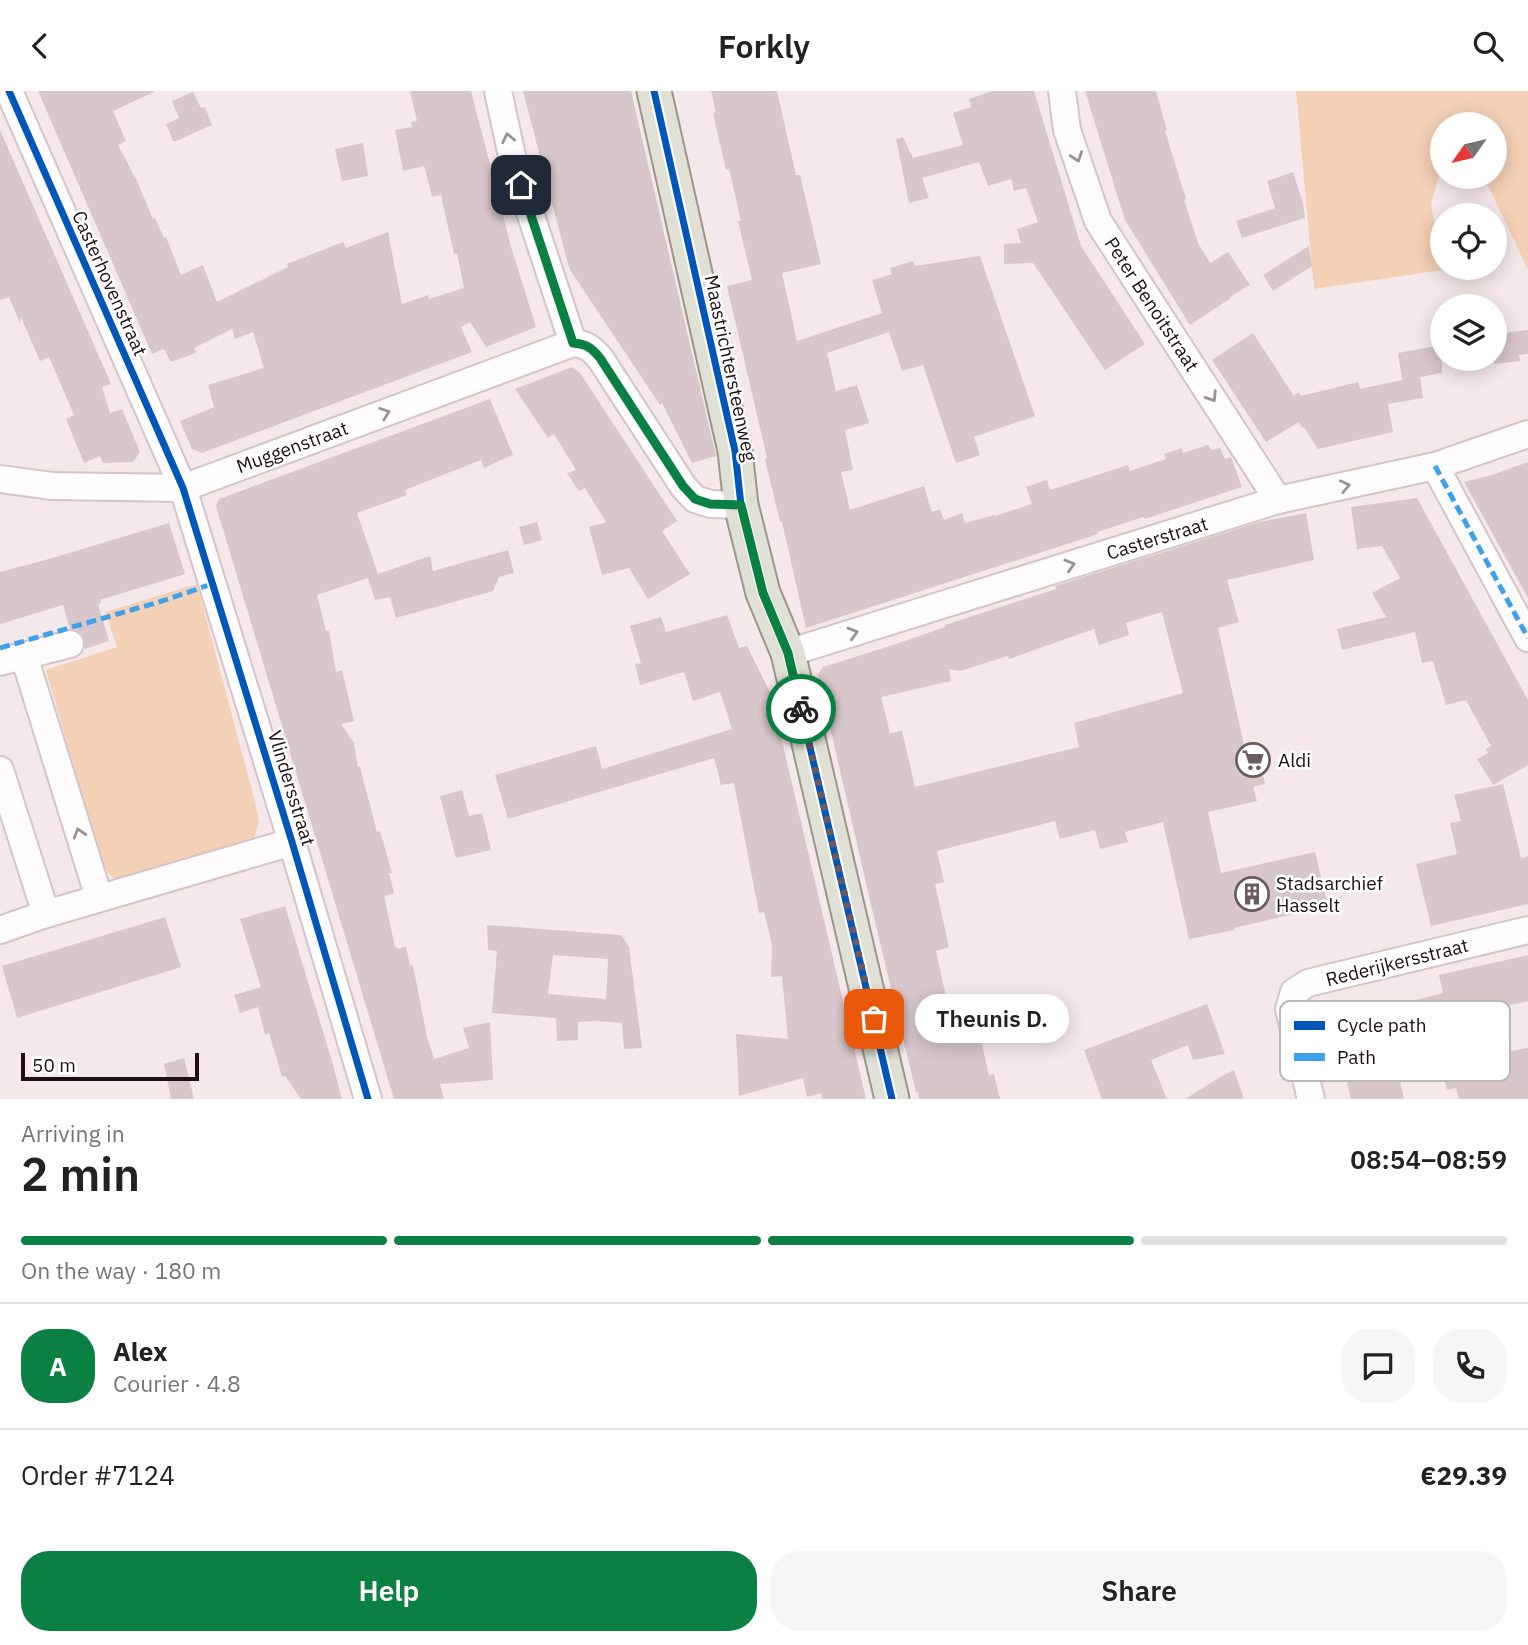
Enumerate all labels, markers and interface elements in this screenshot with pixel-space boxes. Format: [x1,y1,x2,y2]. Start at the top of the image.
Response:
text: Forkly [718,25,810,67]
icon: back [21,27,59,65]
icon: search [1469,27,1507,65]
north arrow [1430,112,1507,189]
map controls [1430,112,1507,371]
one-way arrow [502,132,516,144]
one-way arrow [1069,151,1083,163]
pin [491,155,551,215]
icon: home [502,166,540,204]
button: locate [1430,203,1507,280]
street label: Casterhovenstraat [67,207,153,359]
street label: Peter Benoitstraat [1100,232,1204,376]
street label: Maastrichtersteenweg [700,273,762,463]
button: layers [1430,294,1507,371]
one-way arrow [1204,389,1216,402]
one-way arrow [378,407,390,421]
street label: Muggenstraat [233,416,351,478]
one-way arrow [1339,479,1351,494]
street label: Casterstraat [1103,511,1211,565]
one-way arrow [1064,558,1076,573]
one-way arrow [847,626,859,641]
courier [766,674,836,744]
icon: bike [782,690,820,728]
street label: Vlindersstraat [263,727,321,849]
supermarket icon: Aldi [1234,741,1272,779]
place label: Aldi [1278,748,1311,772]
one-way arrow [73,828,87,840]
place label: Stadsarchief Hasselt [1276,871,1383,917]
building icon: Stadsarchief Hasselt [1233,875,1271,913]
street label: Rederijkersstraat [1323,933,1471,991]
pin [844,989,904,1049]
callout: Theunis D. [916,995,1070,1044]
icon: bag [855,1000,893,1038]
legend [1280,1001,1510,1081]
text: Theunis D. [936,1003,1048,1033]
text: Cycle path [1337,1013,1426,1037]
text: Path [1337,1045,1376,1069]
scale bar [21,1050,200,1082]
text: 50 m [32,1053,76,1077]
text: Arriving in [21,1118,125,1148]
text: 08:54–08:59 [1350,1142,1507,1176]
text: 2 min [21,1144,140,1204]
text: On the way · 180 m [21,1255,221,1285]
button: chat [1341,1329,1415,1403]
button: phone [1433,1329,1507,1403]
text: Alex [113,1334,167,1368]
text: A [49,1349,67,1383]
text: Courier · 4.8 [113,1368,241,1398]
text: Order #7124 [21,1458,175,1492]
text: €29.39 [1420,1458,1507,1492]
button: Help [21,1551,757,1631]
button: Share [771,1551,1507,1631]

